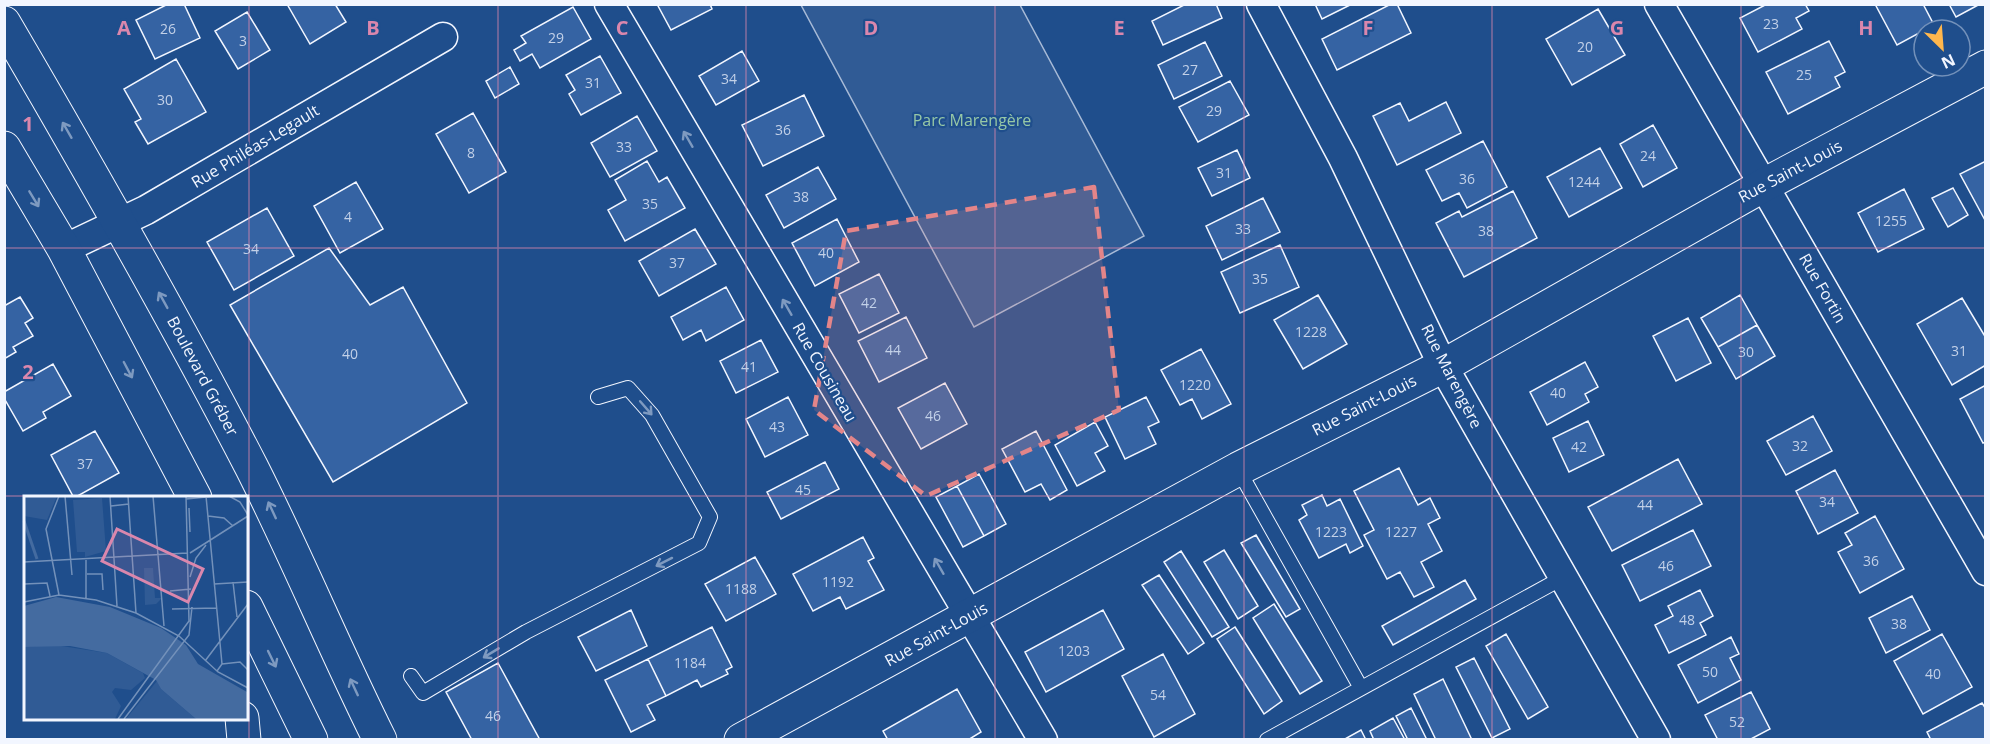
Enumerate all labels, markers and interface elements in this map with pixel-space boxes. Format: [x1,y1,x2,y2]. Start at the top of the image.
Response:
text: A [117,14,131,41]
text: B [366,14,380,41]
text: C [616,14,629,41]
text: D [864,14,878,41]
text: E [1113,14,1125,41]
text: F [1363,14,1373,41]
text: G [1610,14,1624,41]
house number: 23 [1763,14,1779,33]
text: H [1858,14,1874,41]
north arrow [1912,18,1972,78]
house number: 26 [160,19,176,38]
house number: 29 [548,28,564,47]
house number: 3 [239,31,247,50]
house number: 20 [1577,37,1593,56]
text: N [1938,49,1959,74]
house number: 27 [1182,60,1198,79]
house number: 25 [1796,65,1812,84]
house number: 34 [721,69,737,88]
house number: 31 [585,73,601,92]
house number: 30 [157,90,173,109]
street label: Rue Philéas-Legault [187,99,323,193]
house number: 29 [1206,101,1222,120]
park label: Parc Marengère [913,109,1031,131]
text: 1 [22,110,34,137]
house number: 36 [775,120,791,139]
one-way arrow [61,122,73,139]
one-way arrow [682,131,694,148]
street label: Rue Saint-Louis [1734,134,1846,208]
house number: 33 [616,137,632,156]
house number: 8 [467,143,475,162]
house number: 24 [1640,146,1656,165]
house number: 31 [1216,163,1232,182]
house number: 36 [1459,169,1475,188]
house number: 1244 [1568,172,1600,191]
house number: 38 [793,187,809,206]
one-way arrow [29,190,41,207]
house number: 35 [642,194,658,213]
house number: 4 [344,207,352,226]
house number: 1255 [1875,211,1907,230]
house number: 33 [1235,219,1251,238]
house number: 38 [1478,221,1494,240]
house number: 34 [243,239,259,258]
house number: 40 [818,243,834,262]
street label: Rue Fortin [1794,249,1852,327]
house number: 37 [669,253,685,272]
house number: 35 [1252,269,1268,288]
one-way arrow [157,292,169,309]
house number: 42 [861,293,877,312]
one-way arrow [781,299,793,316]
street label: Boulevard Gréber [162,312,244,440]
street label: Rue Cousineau [788,318,862,426]
street label: Rue Marengère [1416,320,1488,432]
house number: 1228 [1295,322,1327,341]
house number: 44 [885,340,901,359]
house number: 31 [1951,341,1967,360]
house number: 30 [1738,342,1754,361]
house number: 40 [342,344,358,363]
house number: 41 [741,357,757,376]
text: 2 [22,358,34,385]
one-way arrow [123,360,134,378]
street label: Rue Saint-Louis [1308,369,1420,441]
house number: 1220 [1179,375,1211,394]
house number: 40 [1550,383,1566,402]
one-way arrow [639,400,653,415]
house number: 46 [925,406,941,425]
house number: 43 [769,417,785,436]
house number: 32 [1792,436,1808,455]
house number: 42 [1571,437,1587,456]
house number: 37 [77,454,93,473]
house number: 45 [795,480,811,499]
house number: 34 [1819,492,1835,511]
house number: 44 [1637,495,1653,514]
inset map [24,496,248,720]
one-way arrow [265,502,277,520]
house number: 1223 [1315,522,1347,541]
house number: 1227 [1385,522,1417,541]
house number: 36 [1863,551,1879,570]
one-way arrow [655,556,673,568]
house number: 46 [1658,556,1674,575]
one-way arrow [933,558,945,575]
house number: 1192 [822,572,854,591]
house number: 1188 [725,579,757,598]
street label: Rue Saint-Louis [881,597,991,671]
house number: 48 [1679,610,1695,629]
house number: 38 [1891,614,1907,633]
house number: 1203 [1058,641,1090,660]
one-way arrow [483,647,500,659]
one-way arrow [266,650,278,668]
house number: 1184 [674,653,706,672]
house number: 50 [1702,662,1718,681]
house number: 40 [1925,664,1941,683]
one-way arrow [348,679,360,697]
house number: 54 [1150,685,1166,704]
house number: 46 [485,706,501,725]
house number: 52 [1729,712,1745,731]

